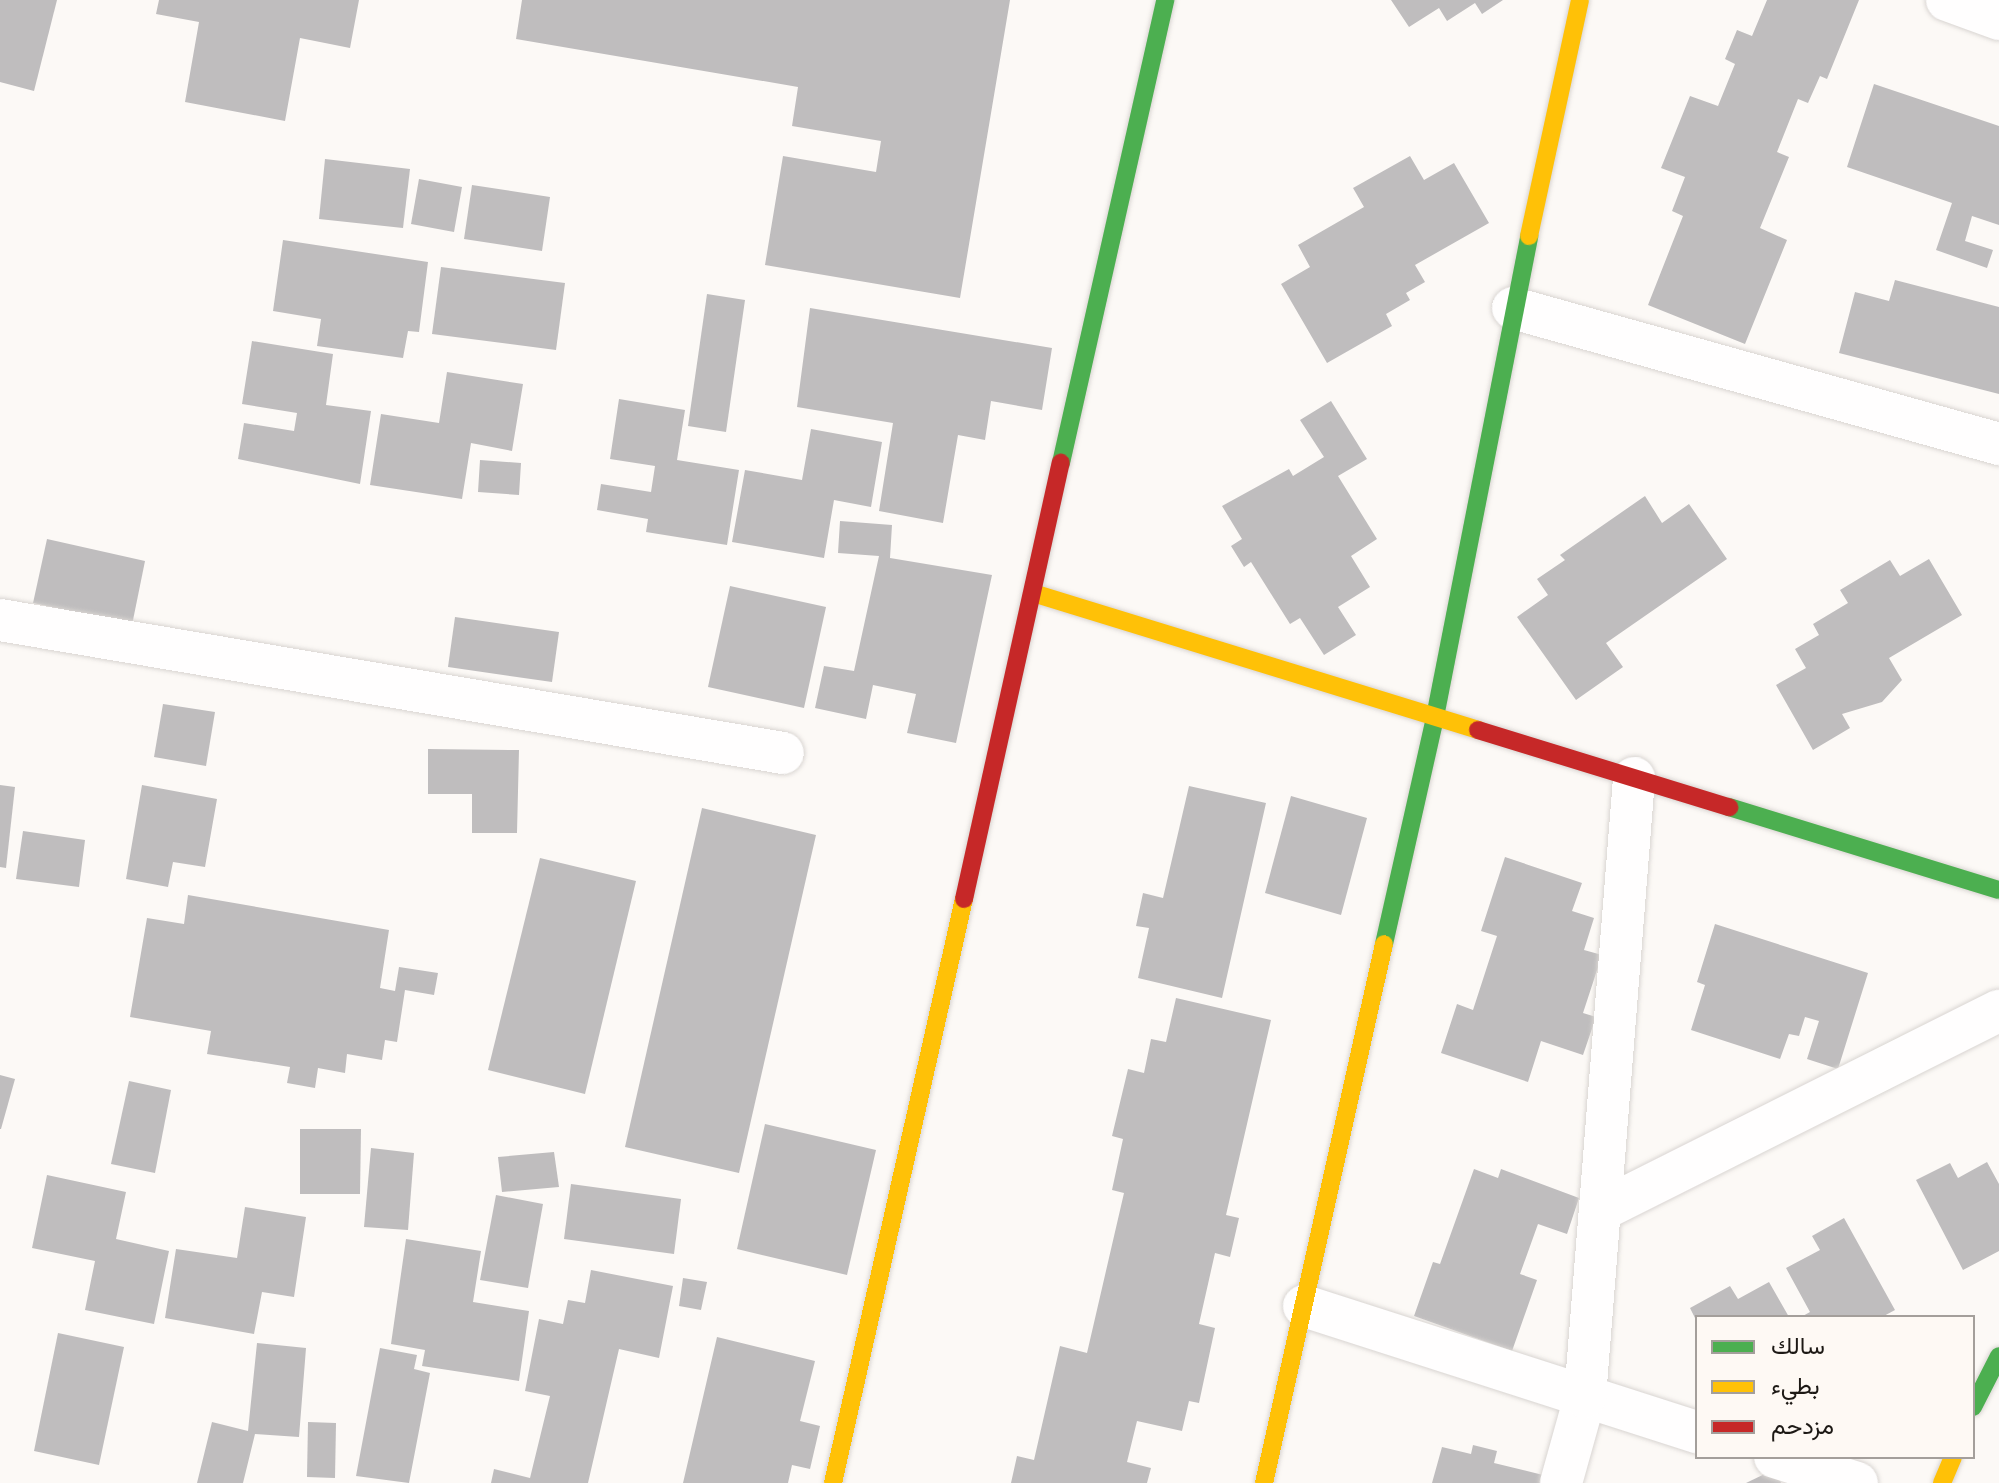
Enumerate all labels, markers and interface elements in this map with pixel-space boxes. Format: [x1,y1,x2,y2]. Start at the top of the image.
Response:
legend [1695,1315,1975,1459]
text: سالك [1771,1328,1825,1361]
text: بطيء [1771,1368,1820,1401]
text: مزدحم [1771,1408,1834,1441]

